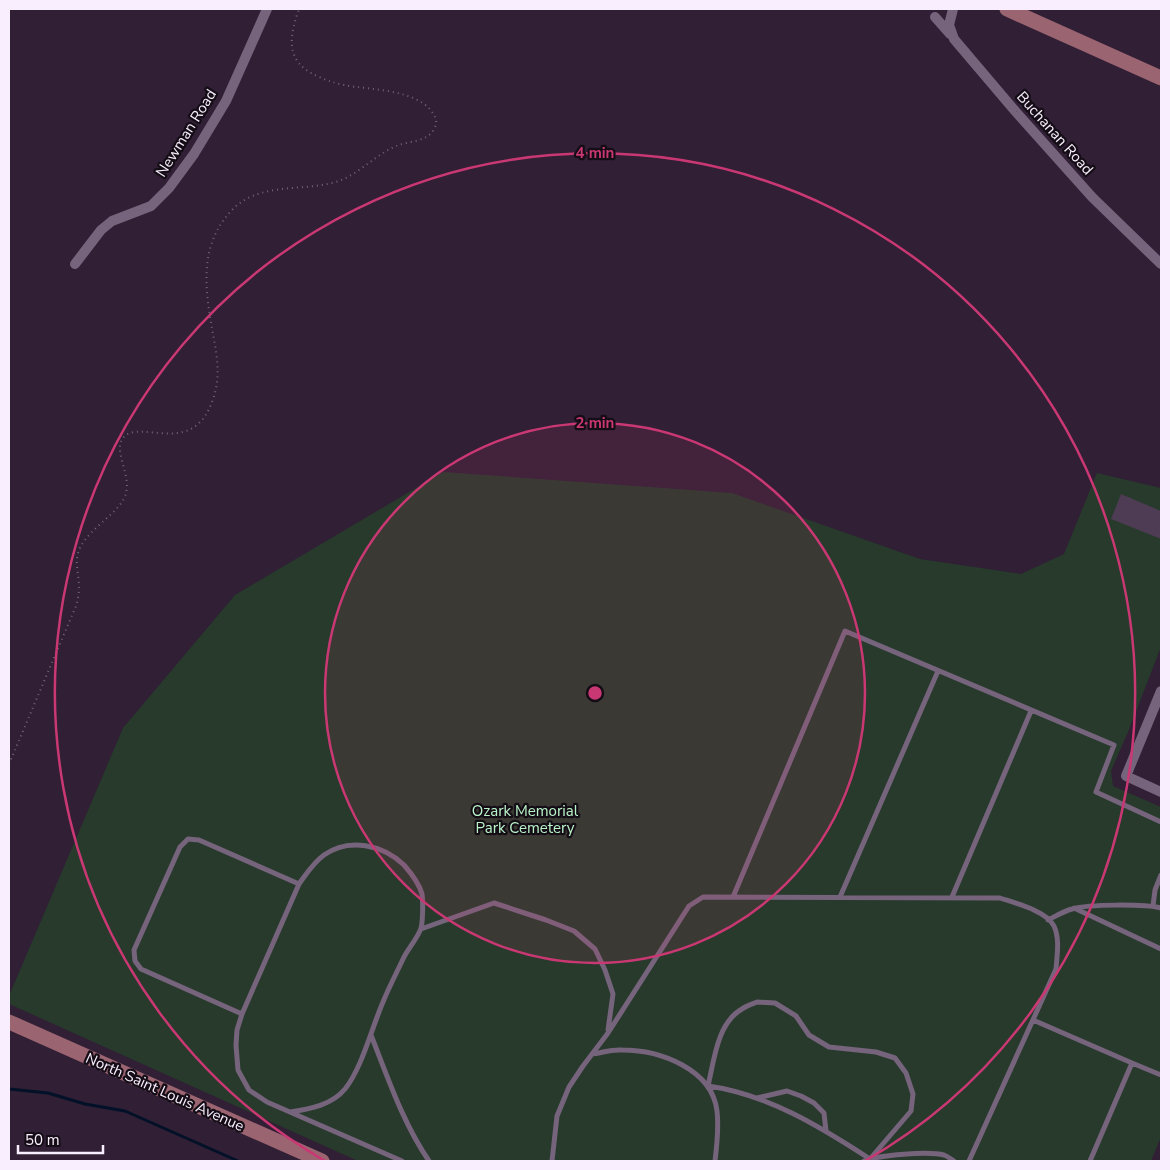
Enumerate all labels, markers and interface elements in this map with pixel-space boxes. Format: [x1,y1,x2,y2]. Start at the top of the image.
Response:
street label: Newman Road [151,85,221,181]
street label: Buchanan Road [1012,87,1098,179]
text: 4 min [576,143,614,163]
text: 2 min [576,413,614,433]
centre of rings [586,684,604,702]
park label: Ozark Memorial Park Cemetery [472,801,579,838]
street label: North Saint Louis Avenue [83,1048,247,1136]
scale bar [18,1122,102,1154]
text: 50 m [25,1130,60,1150]

